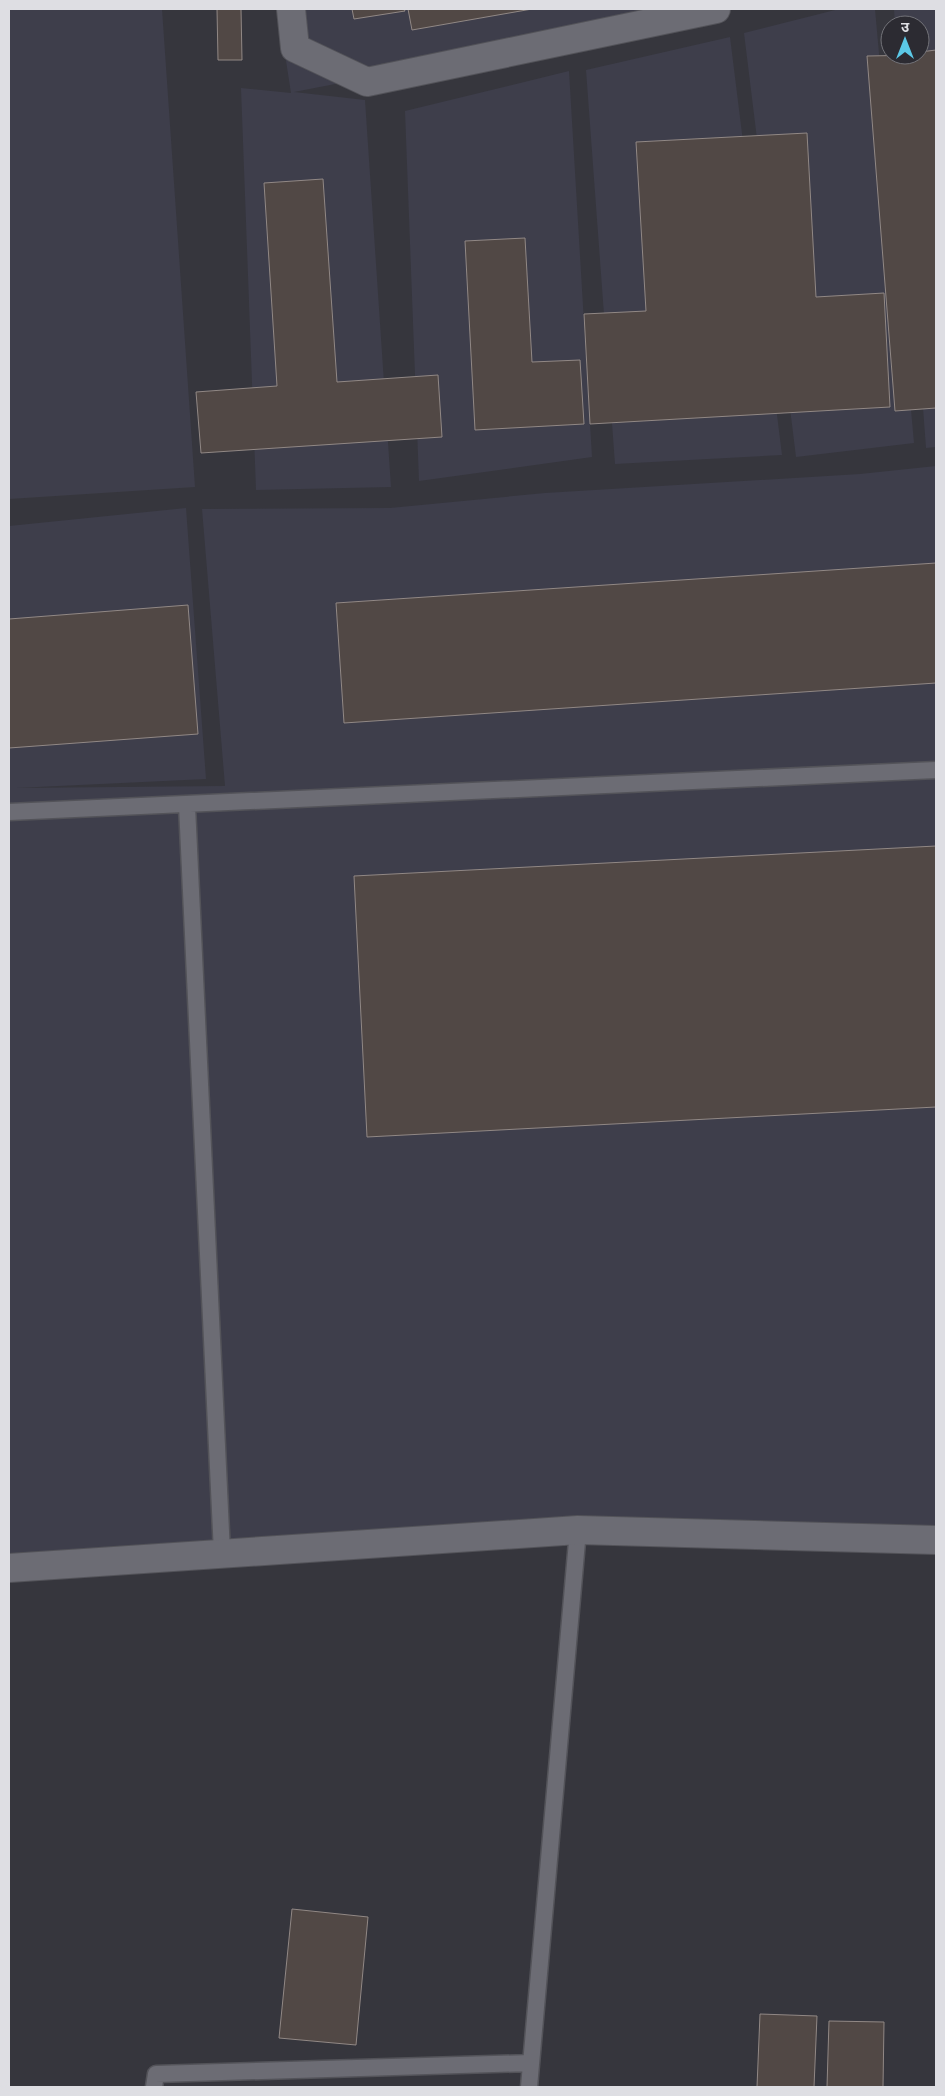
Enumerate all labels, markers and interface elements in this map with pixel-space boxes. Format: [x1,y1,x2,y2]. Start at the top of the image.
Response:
north arrow [880,15,930,65]
text: उ [901,18,910,36]

